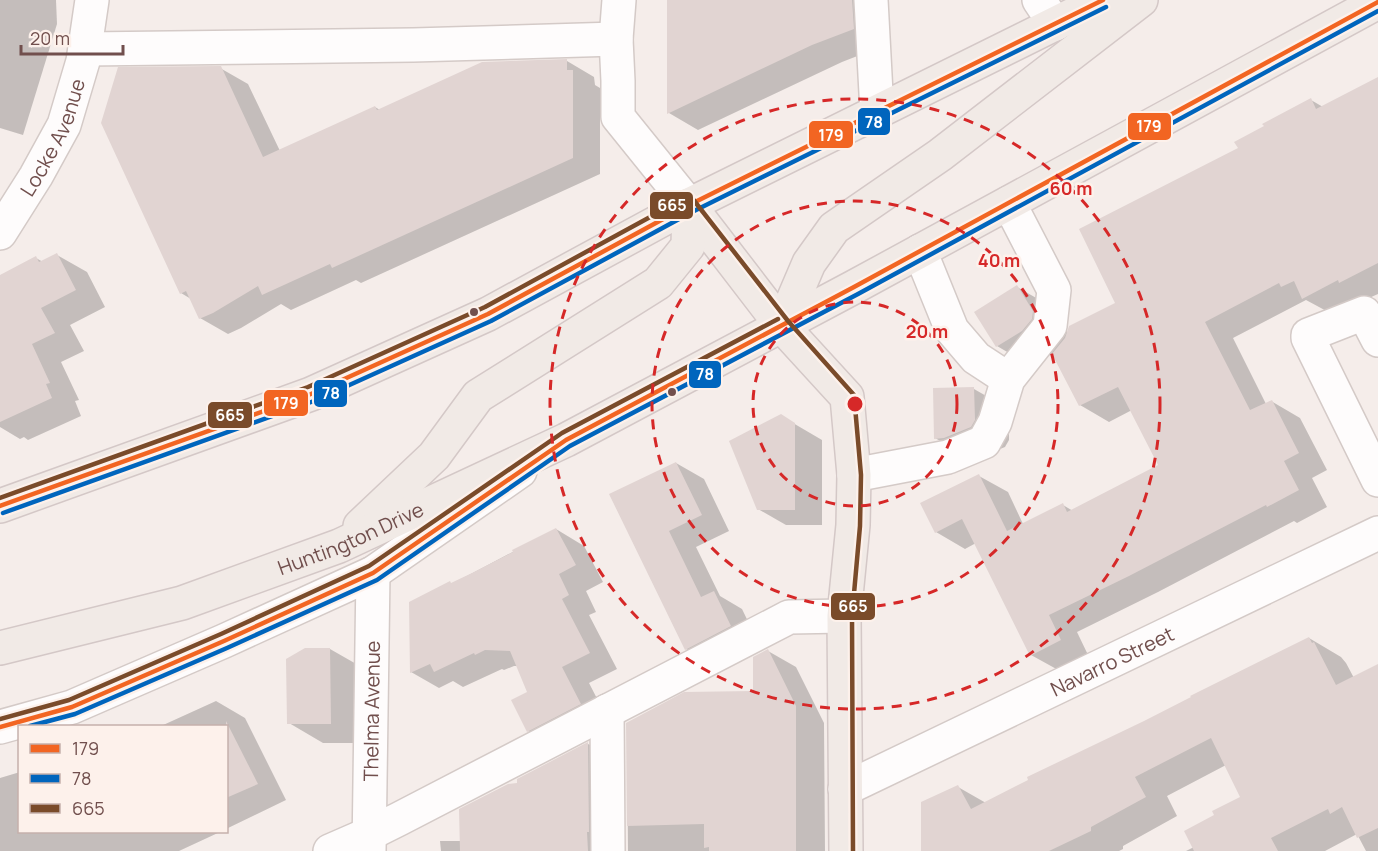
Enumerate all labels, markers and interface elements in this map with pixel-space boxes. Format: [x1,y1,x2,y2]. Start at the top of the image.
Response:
scale bar [21,18,123,56]
text: 20 m [30,26,70,50]
street label: Locke Avenue [13,75,91,201]
line badge: 78 [857,107,891,136]
text: 78 [865,111,883,133]
line badge: 179 [1127,112,1172,141]
text: 179 [1136,115,1162,137]
line badge: 179 [808,120,854,149]
text: 179 [818,124,844,146]
text: 60 m [1050,176,1092,200]
line badge: 665 [649,191,694,220]
text: 665 [657,194,687,216]
text: 40 m [978,248,1020,272]
unlabelled marker [468,306,480,318]
text: 20 m [906,319,948,343]
line badge: 78 [688,360,722,389]
text: 78 [696,363,714,385]
line badge: 78 [313,379,348,408]
text: 78 [322,382,340,404]
unlabelled marker [666,386,678,398]
line badge: 179 [263,389,309,417]
text: 179 [273,392,299,414]
centre of rings [845,394,865,414]
line badge: 665 [207,401,253,429]
text: 665 [215,404,245,426]
street label: Huntington Drive [274,495,428,581]
line badge: 665 [830,592,876,621]
text: 665 [838,595,868,617]
street label: Navarro Street [1046,620,1178,702]
street label: Thelma Avenue [357,640,386,782]
legend [18,725,228,833]
text: 179 [72,736,99,760]
text: 78 [72,766,92,790]
text: 665 [72,796,105,820]

